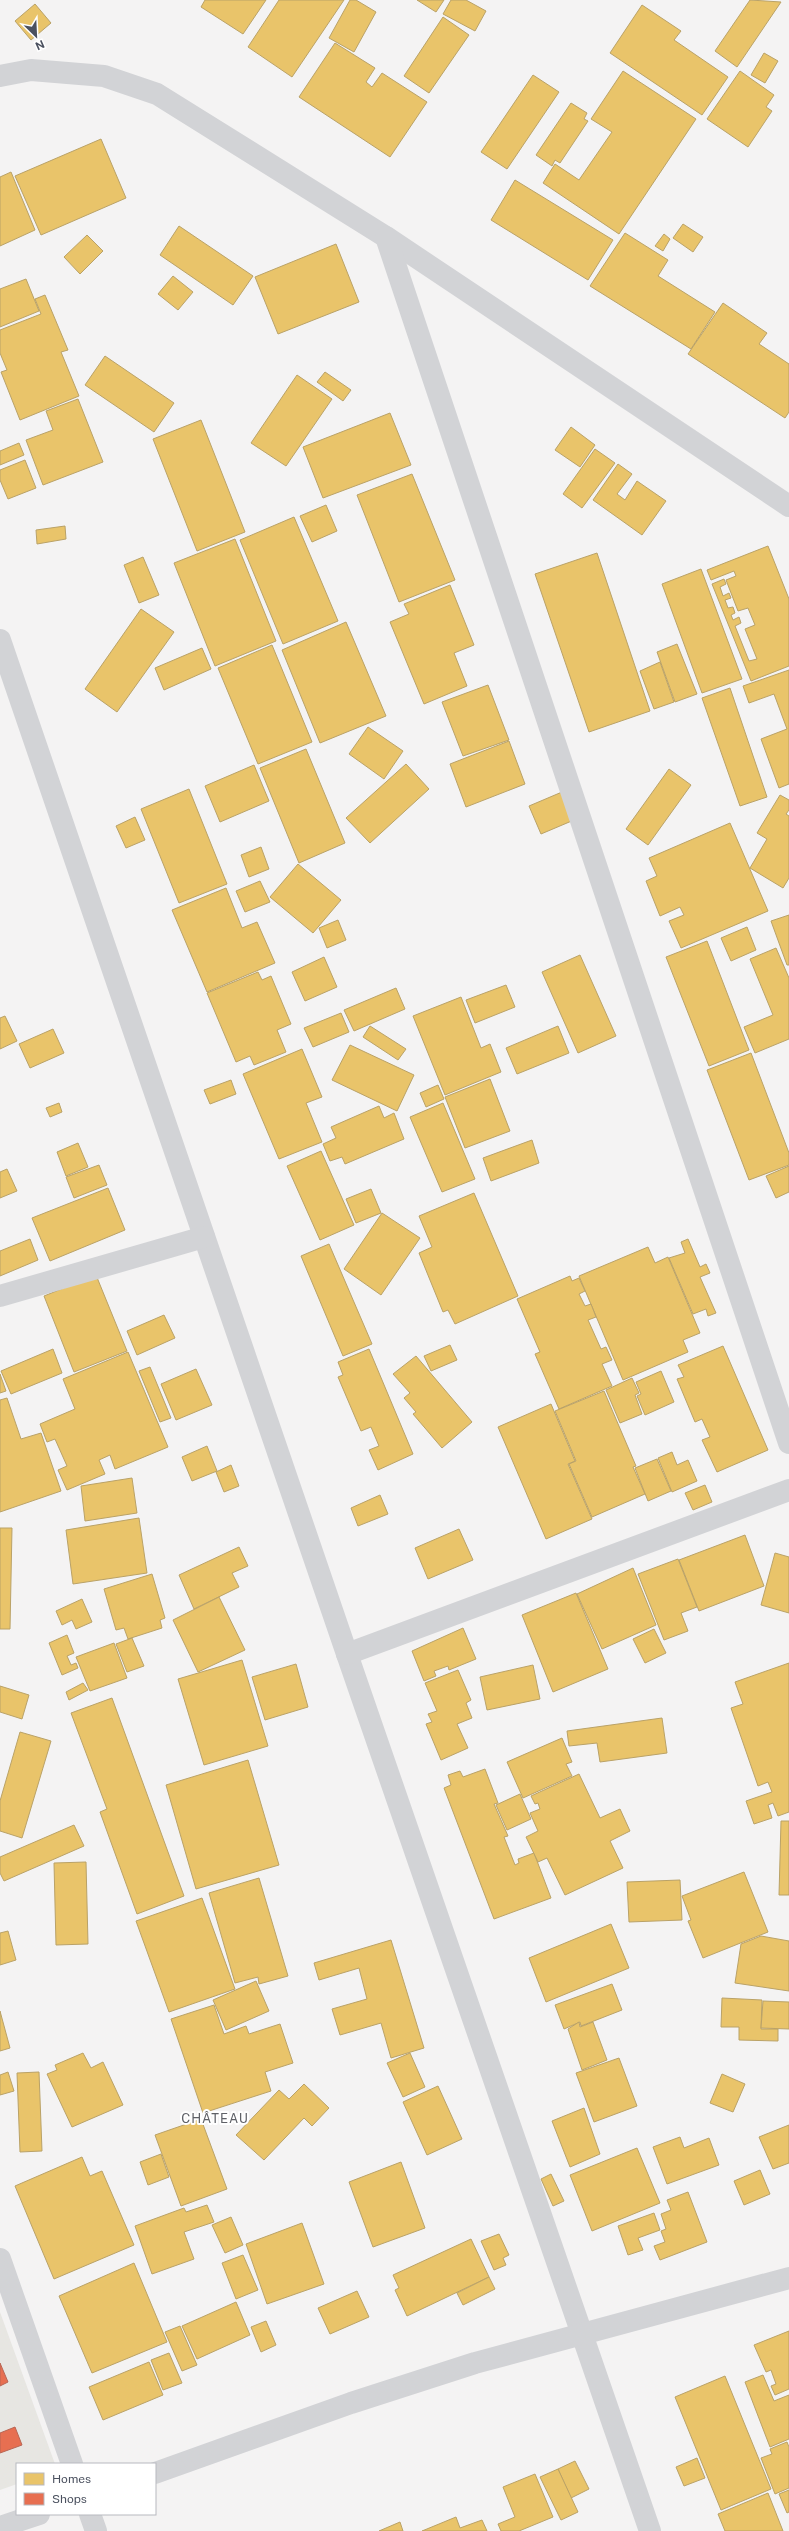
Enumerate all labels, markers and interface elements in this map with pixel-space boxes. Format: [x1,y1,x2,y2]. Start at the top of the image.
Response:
north arrow [16,16,56,56]
text: N [34,38,46,52]
district label: CHÂTEAU [181,2111,249,2126]
legend [16,2463,156,2515]
text: Homes [52,2472,91,2486]
text: Shops [52,2492,87,2506]

